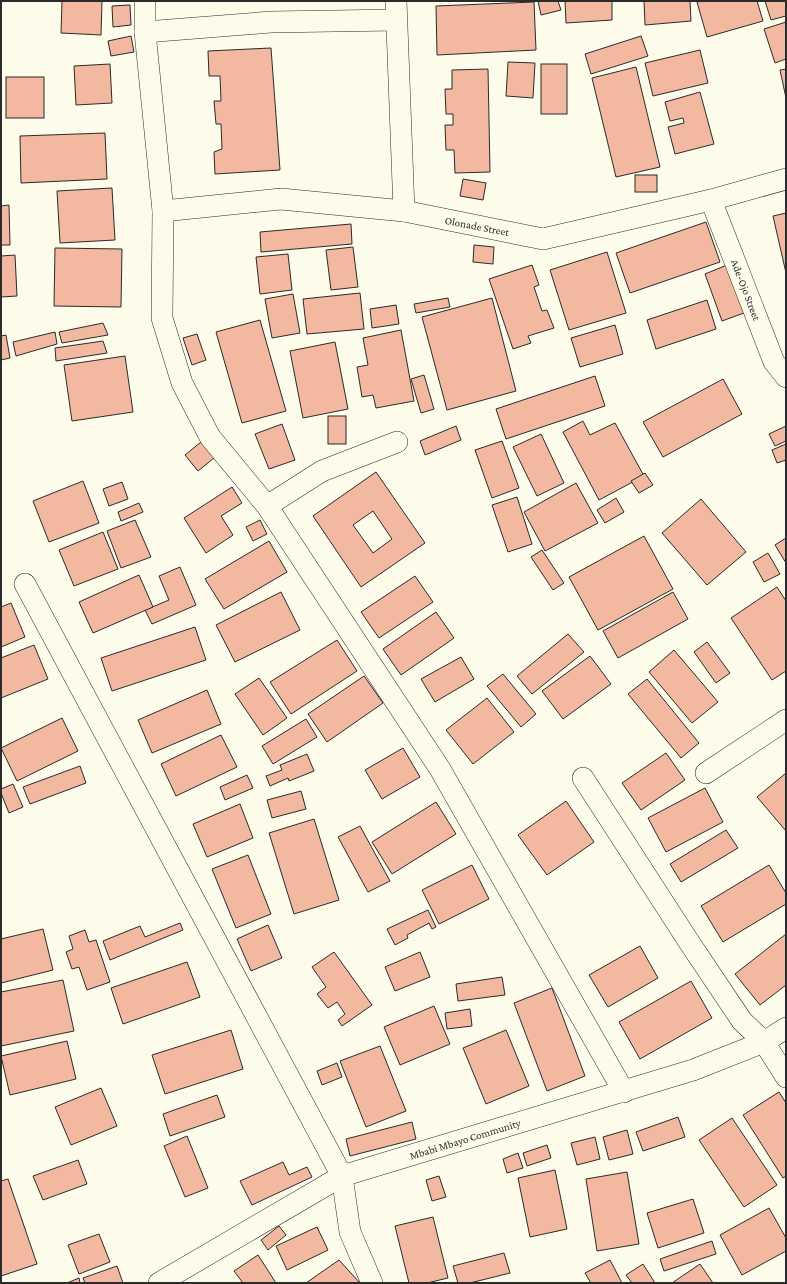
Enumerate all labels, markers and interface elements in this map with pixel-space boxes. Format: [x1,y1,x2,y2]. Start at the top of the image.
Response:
street label: Olonade Street [444,214,510,238]
street label: Ade-Ojo Street [728,258,763,323]
street label: Mbabi Mbayo Community [408,1116,523,1163]

